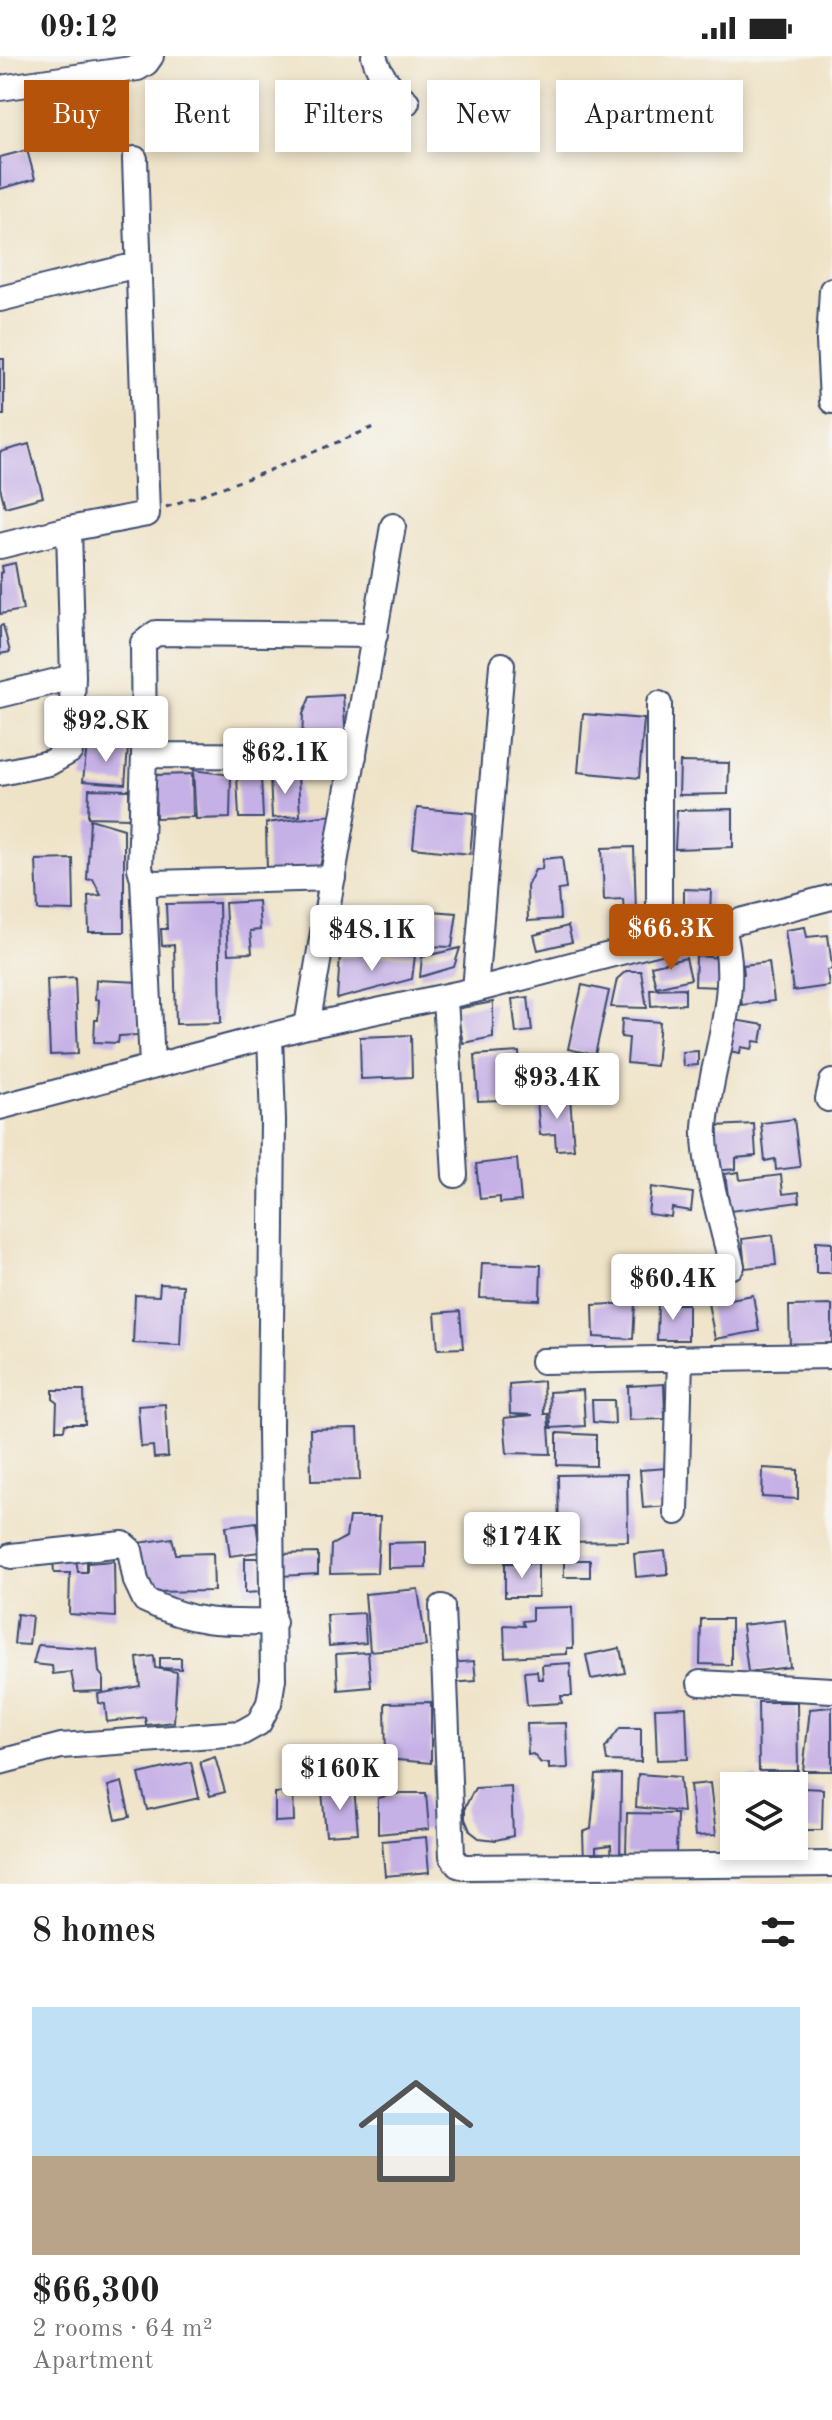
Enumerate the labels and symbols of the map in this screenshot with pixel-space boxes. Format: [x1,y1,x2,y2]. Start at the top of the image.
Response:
pin: $92.8K [41,696,171,764]
pin: $62.1K [220,728,350,796]
pin: $66.3K [606,904,736,972]
pin: $48.1K [307,905,437,973]
pin: $93.4K [492,1053,622,1121]
pin: $60.4K [608,1254,738,1322]
pin: $174K [466,1512,578,1580]
pin: $160K [284,1744,396,1812]

